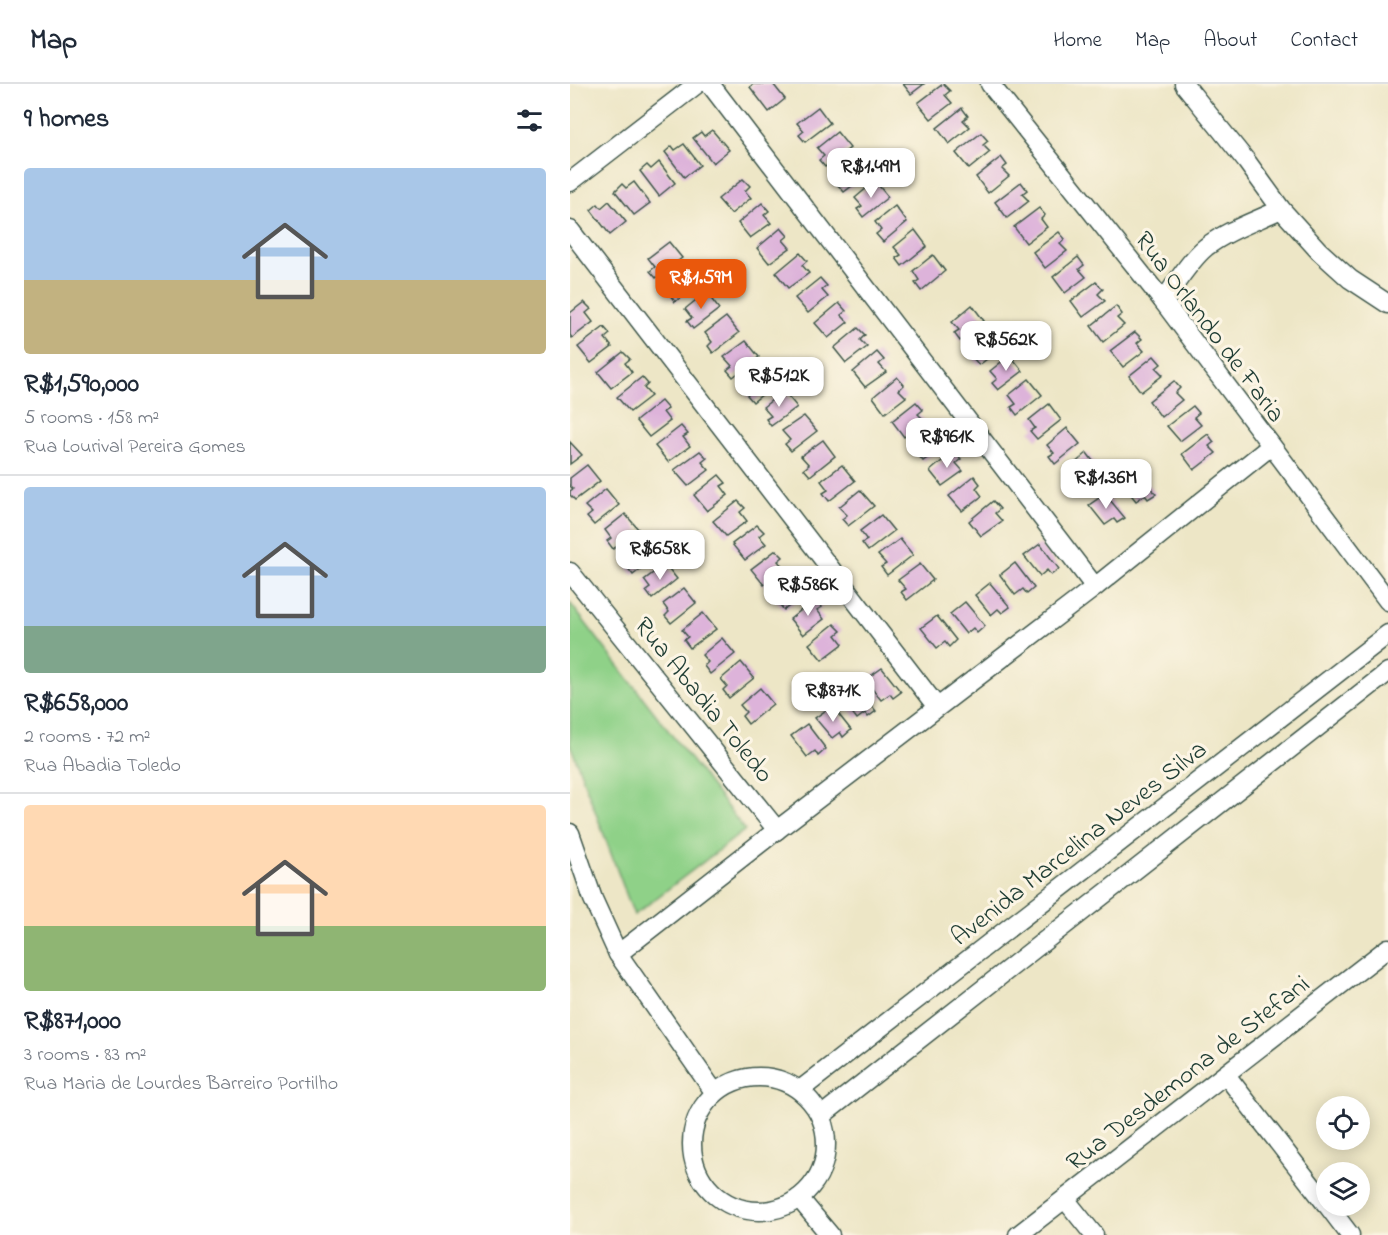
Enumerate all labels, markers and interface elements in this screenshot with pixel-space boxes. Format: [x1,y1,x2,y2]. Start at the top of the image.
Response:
text: Map [30,21,77,62]
text: Home [1053,26,1102,56]
text: Map [1135,26,1170,56]
text: About [1203,26,1257,56]
text: Contact [1290,26,1358,56]
text: 9 homes [24,101,109,139]
icon: filters [513,104,546,137]
pin: R$1.49M [816,148,926,199]
text: R$1.49M [841,153,901,182]
icon: home [231,207,339,315]
street label: Rua Orlando de Faria [1124,224,1293,432]
pin: R$1.59M [646,259,756,310]
text: R$1.59M [669,264,733,293]
pin: R$562K [957,321,1055,372]
text: R$562K [974,326,1038,355]
pin: R$512K [730,357,828,408]
text: R$512K [749,362,809,391]
text: R$1,590,000 [24,366,139,404]
text: 5 rooms · 158 m² [24,404,159,433]
pin: R$961K [898,418,996,469]
text: R$961K [920,423,974,452]
text: Rua Lourival Pereira Gomes [24,433,246,462]
pin: R$1.36M [1051,459,1161,510]
text: R$1.36M [1075,464,1137,493]
icon: home [231,526,339,634]
pin: R$658K [611,530,709,581]
text: R$658K [630,535,690,564]
pin: R$586K [759,566,857,617]
text: R$586K [778,571,838,600]
street label: Rua Abadia Toledo [624,610,782,792]
pin: R$871K [784,672,882,723]
text: R$871K [806,677,860,706]
text: R$658,000 [24,685,128,723]
text: 2 rooms · 72 m² [24,723,151,752]
street label: Avenida Marcelina Neves Silva [944,732,1216,957]
text: Rua Abadia Toledo [24,752,181,781]
icon: home [231,844,339,952]
street label: Rua Desdemona de Stefani [1059,967,1319,1182]
text: R$871,000 [24,1003,121,1041]
text: 3 rooms · 83 m² [24,1041,146,1070]
text: Rua Maria de Lourdes Barreiro Portilho [24,1070,338,1099]
map controls [1316,1096,1370,1216]
button: locate [1316,1096,1370,1150]
button: layers [1316,1162,1370,1216]

